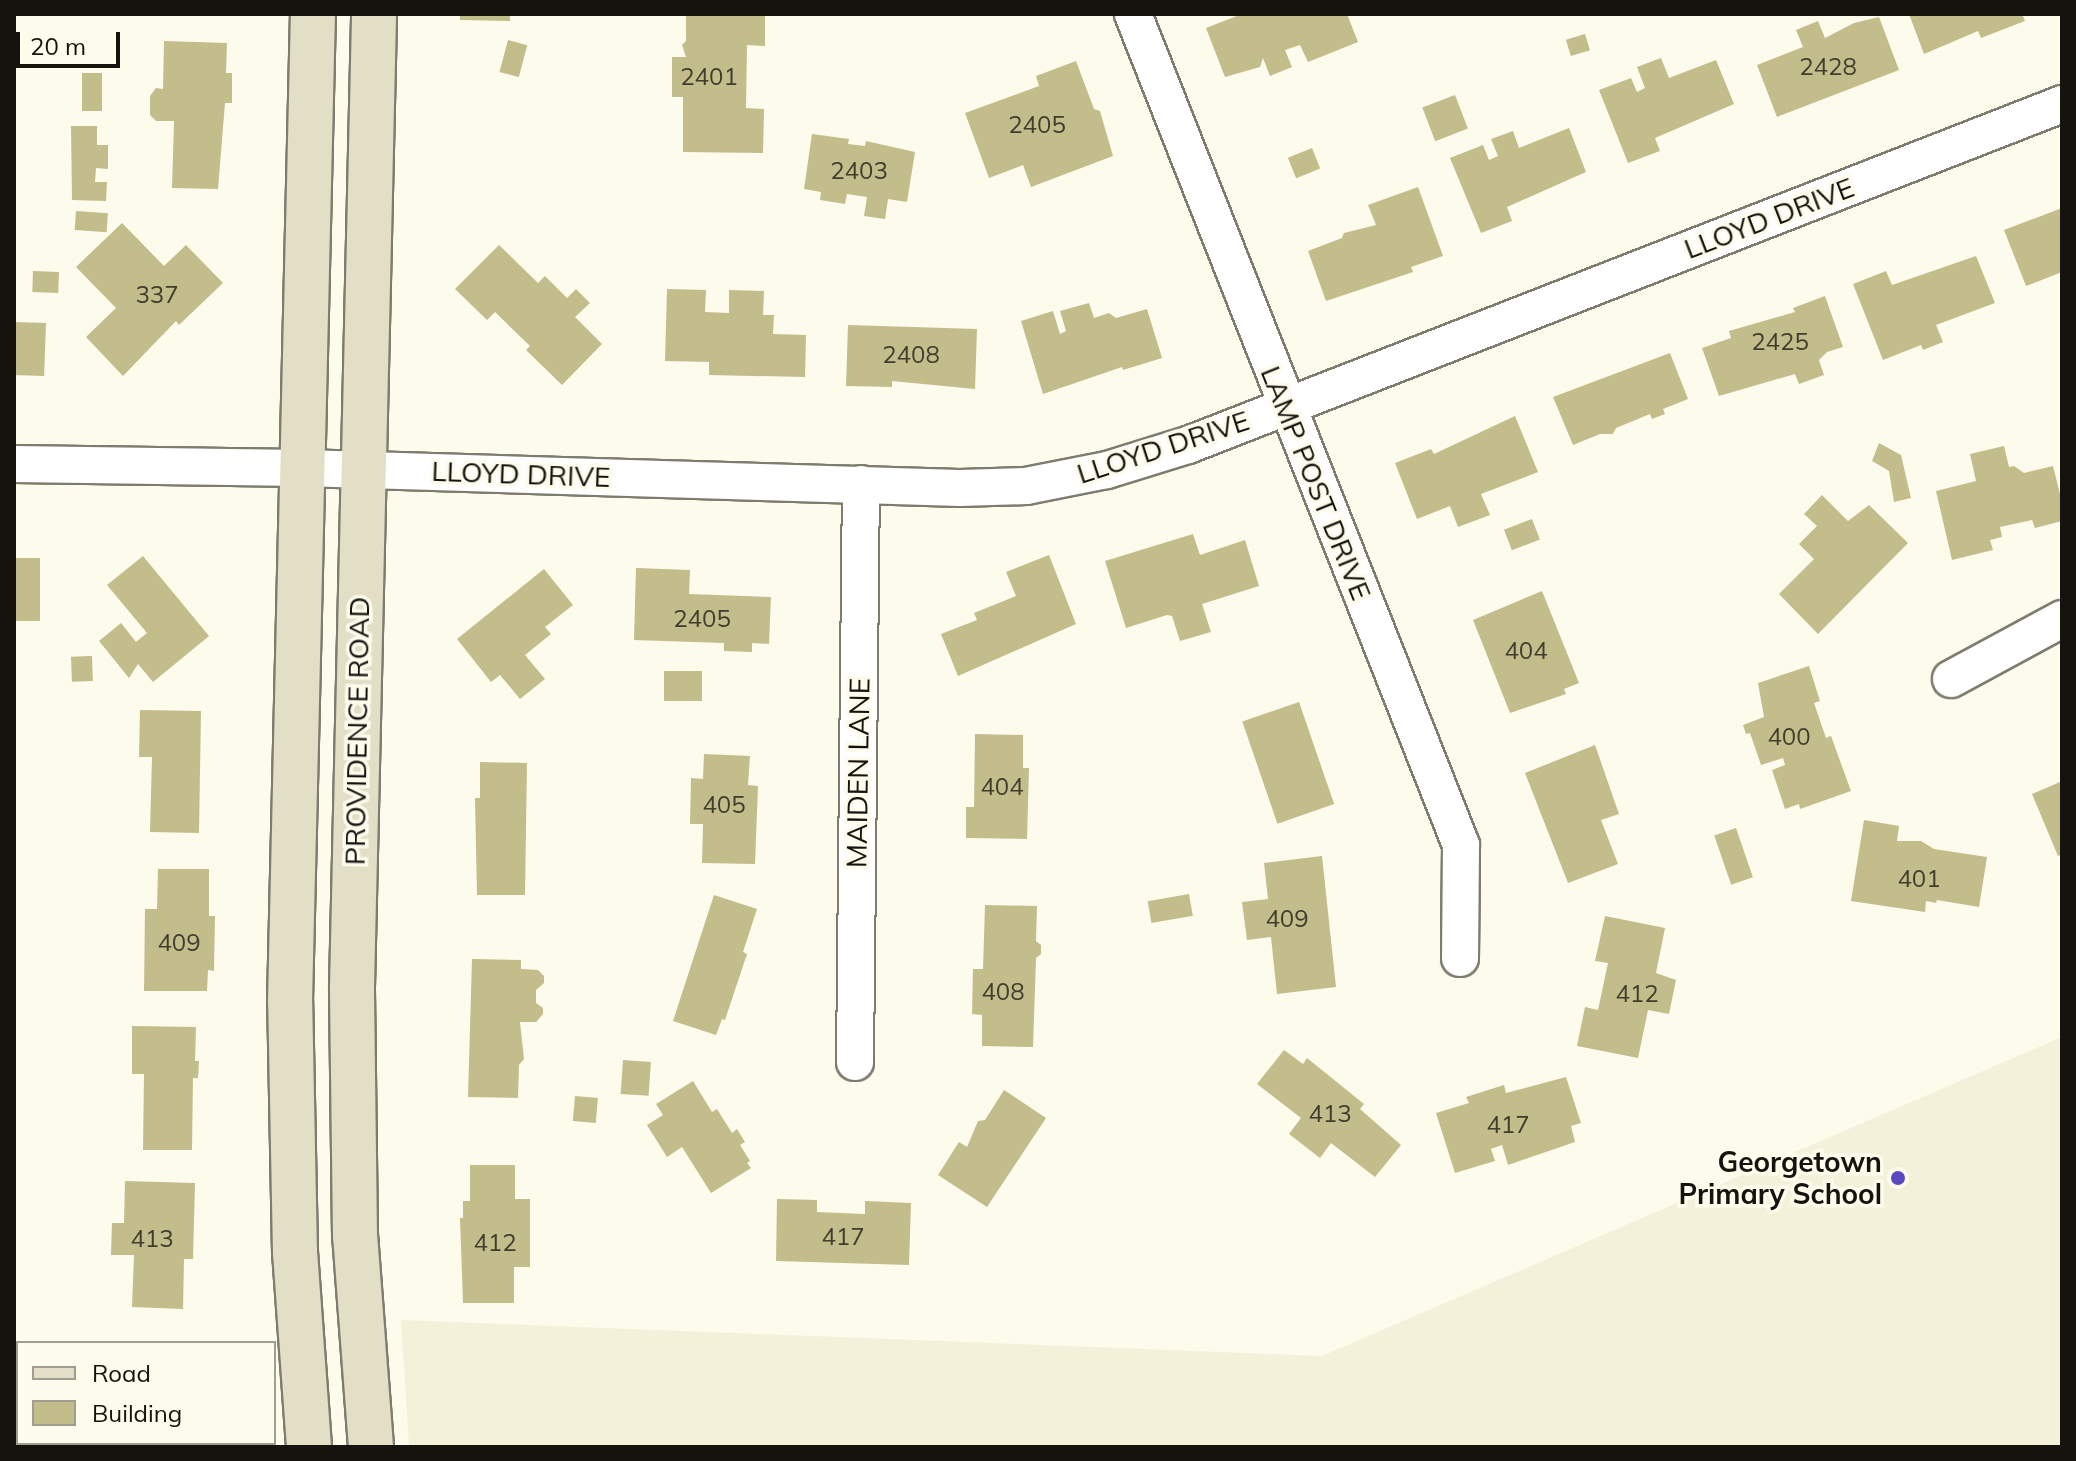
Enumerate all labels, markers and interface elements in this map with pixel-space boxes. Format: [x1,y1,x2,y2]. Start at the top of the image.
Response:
scale bar [20,16,124,66]
text: 20 m [30,31,86,61]
house number: 2428 [1799,53,1857,81]
house number: 2401 [680,63,738,91]
house number: 2405 [1008,111,1066,139]
house number: 2403 [830,157,888,185]
street label: LLOYD DRIVE [1679,170,1859,266]
house number: 337 [135,281,179,309]
house number: 2425 [1751,328,1809,356]
house number: 2408 [882,341,940,369]
street label: LAMP POST DRIVE [1254,361,1378,605]
street label: LLOYD DRIVE [1073,403,1253,491]
street label: LLOYD DRIVE [431,454,611,494]
street label: PROVIDENCE ROAD [338,596,376,866]
house number: 2405 [673,605,731,633]
house number: 404 [1504,637,1548,665]
street label: MAIDEN LANE [840,678,876,868]
house number: 400 [1767,723,1811,751]
house number: 404 [980,773,1024,801]
house number: 405 [702,791,746,819]
house number: 401 [1897,865,1941,893]
house number: 409 [1265,905,1309,933]
house number: 409 [157,929,201,957]
house number: 408 [981,978,1025,1006]
house number: 412 [1615,980,1659,1008]
house number: 413 [1308,1100,1352,1128]
house number: 417 [1486,1111,1530,1139]
place label: Georgetown Primary School [1679,1145,1882,1211]
marker: Georgetown Primary School [1889,1169,1907,1187]
house number: 417 [821,1223,865,1251]
house number: 413 [130,1225,174,1253]
house number: 412 [473,1229,517,1257]
legend [16,1341,276,1445]
text: Road [92,1358,151,1388]
text: Building [92,1398,182,1428]

